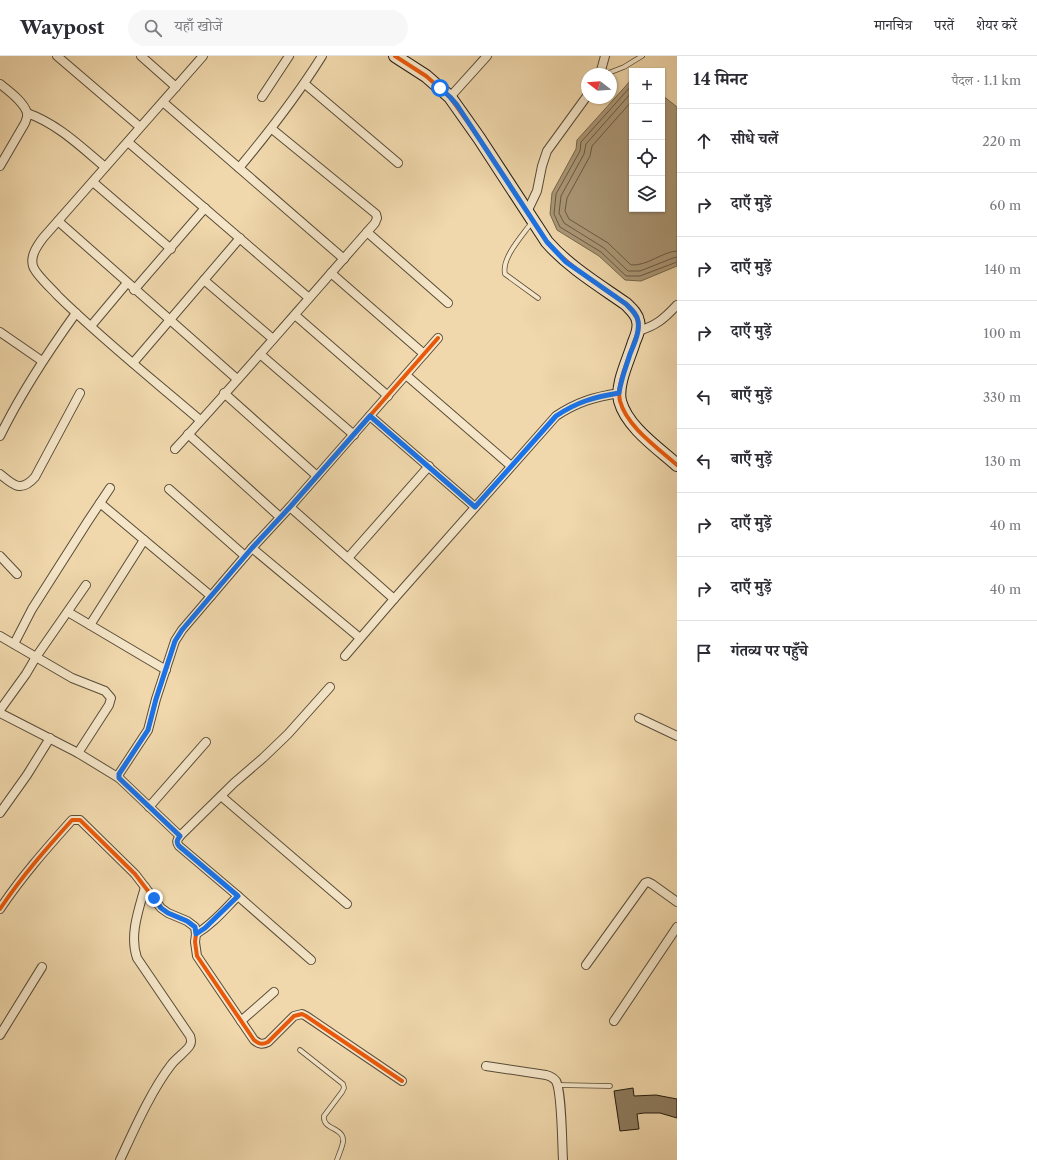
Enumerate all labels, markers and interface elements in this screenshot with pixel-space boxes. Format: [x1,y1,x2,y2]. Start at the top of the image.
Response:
search box [128,10,408,46]
text: Waypost [20,16,104,39]
text: यहाँ खोजें [174,16,222,35]
text: मानचित्र [874,16,912,34]
text: परतें [934,16,954,34]
text: शेयर करें [976,16,1017,34]
icon: search [142,17,164,39]
north arrow [581,68,617,104]
map controls [629,68,665,212]
button: + [629,68,665,104]
text: 14 मिनट [693,69,747,89]
text: पैदल · 1.1 km [952,72,1021,88]
route start [431,79,449,97]
button: − [629,104,665,140]
text: सीधे चलें [731,129,778,148]
icon: ahead [693,130,715,152]
text: 220 m [982,133,1021,149]
button: locate [629,140,665,176]
button: layers [629,176,665,212]
text: दाएँ मुड़ें [731,193,771,212]
icon: right [693,194,715,216]
text: 60 m [990,197,1021,213]
text: दाएँ मुड़ें [731,257,771,276]
icon: right [693,258,715,280]
text: 140 m [984,261,1021,277]
text: दाएँ मुड़ें [731,321,771,340]
icon: right [693,322,715,344]
text: 100 m [983,325,1021,341]
text: बाएँ मुड़ें [731,385,772,404]
icon: left [693,386,715,408]
text: 330 m [983,389,1021,405]
text: बाएँ मुड़ें [731,449,772,468]
icon: left [693,450,715,472]
text: 130 m [985,453,1021,469]
text: दाएँ मुड़ें [731,513,771,532]
icon: right [693,514,715,536]
text: 40 m [990,517,1021,533]
text: दाएँ मुड़ें [731,577,771,596]
icon: right [693,578,715,600]
text: 40 m [990,581,1021,597]
text: गंतव्य पर पहुँचे [731,641,808,660]
icon: arrive [693,642,715,664]
route end [145,889,163,907]

